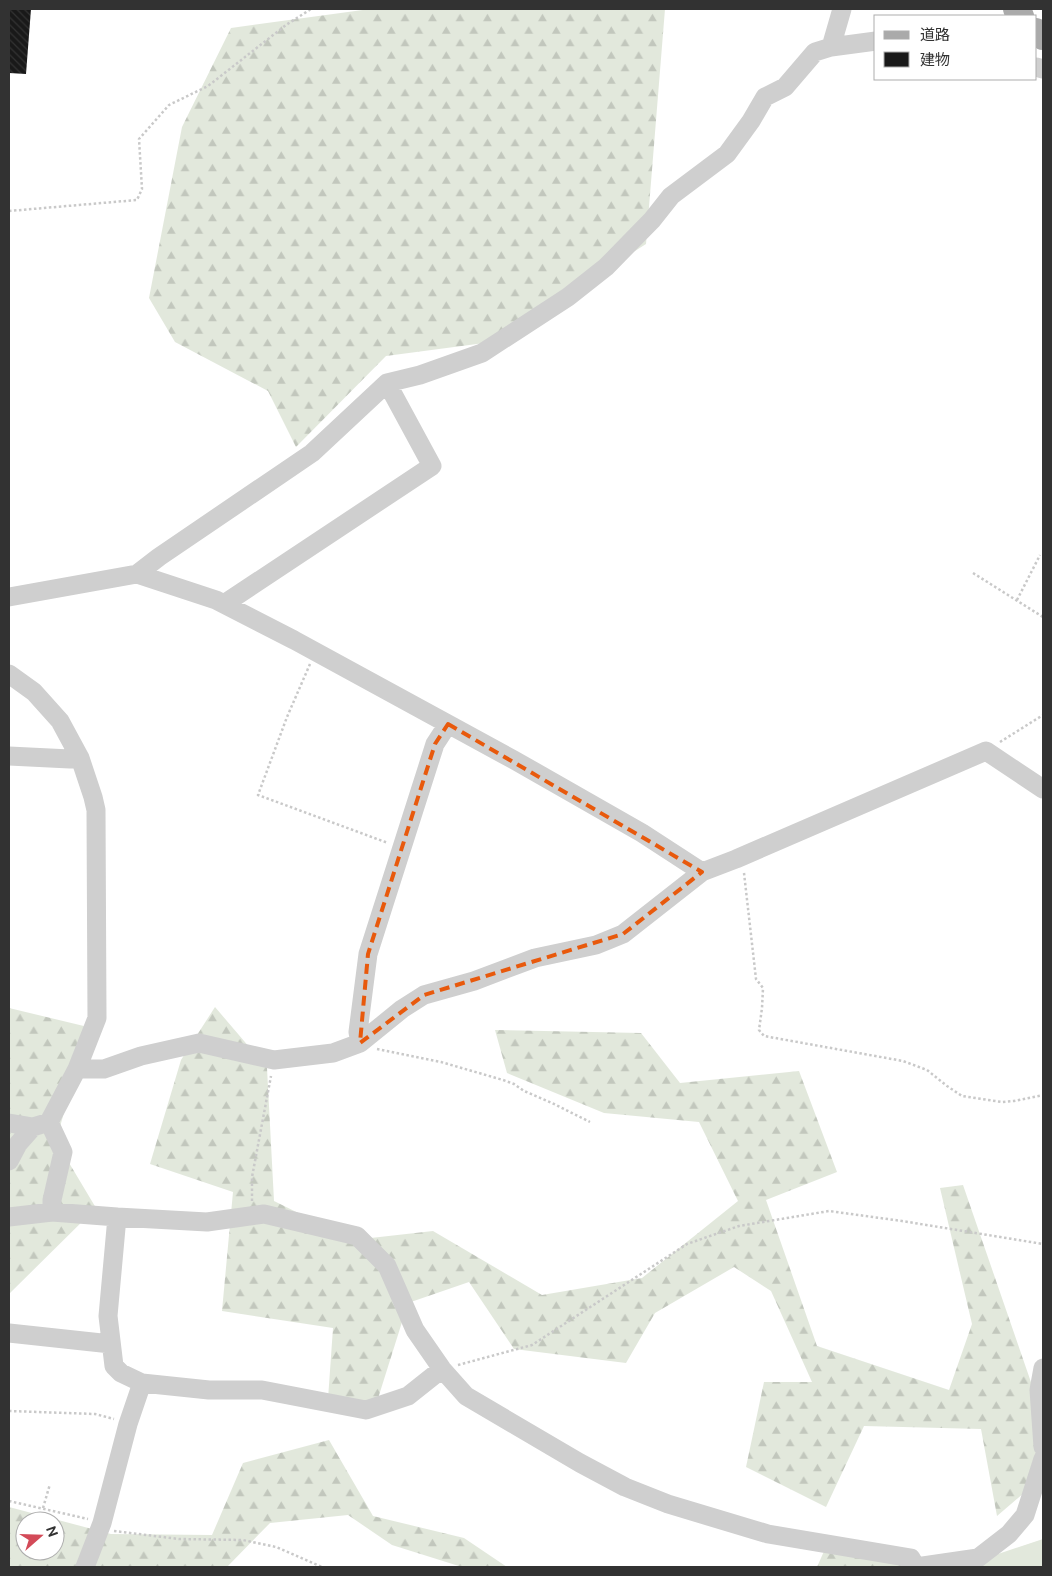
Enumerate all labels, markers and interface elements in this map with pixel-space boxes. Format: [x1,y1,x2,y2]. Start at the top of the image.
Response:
legend [874,15,1037,80]
text: 道路 [920,26,950,43]
text: 建物 [920,51,950,68]
north arrow [15,1511,65,1561]
text: N [43,1524,62,1539]

